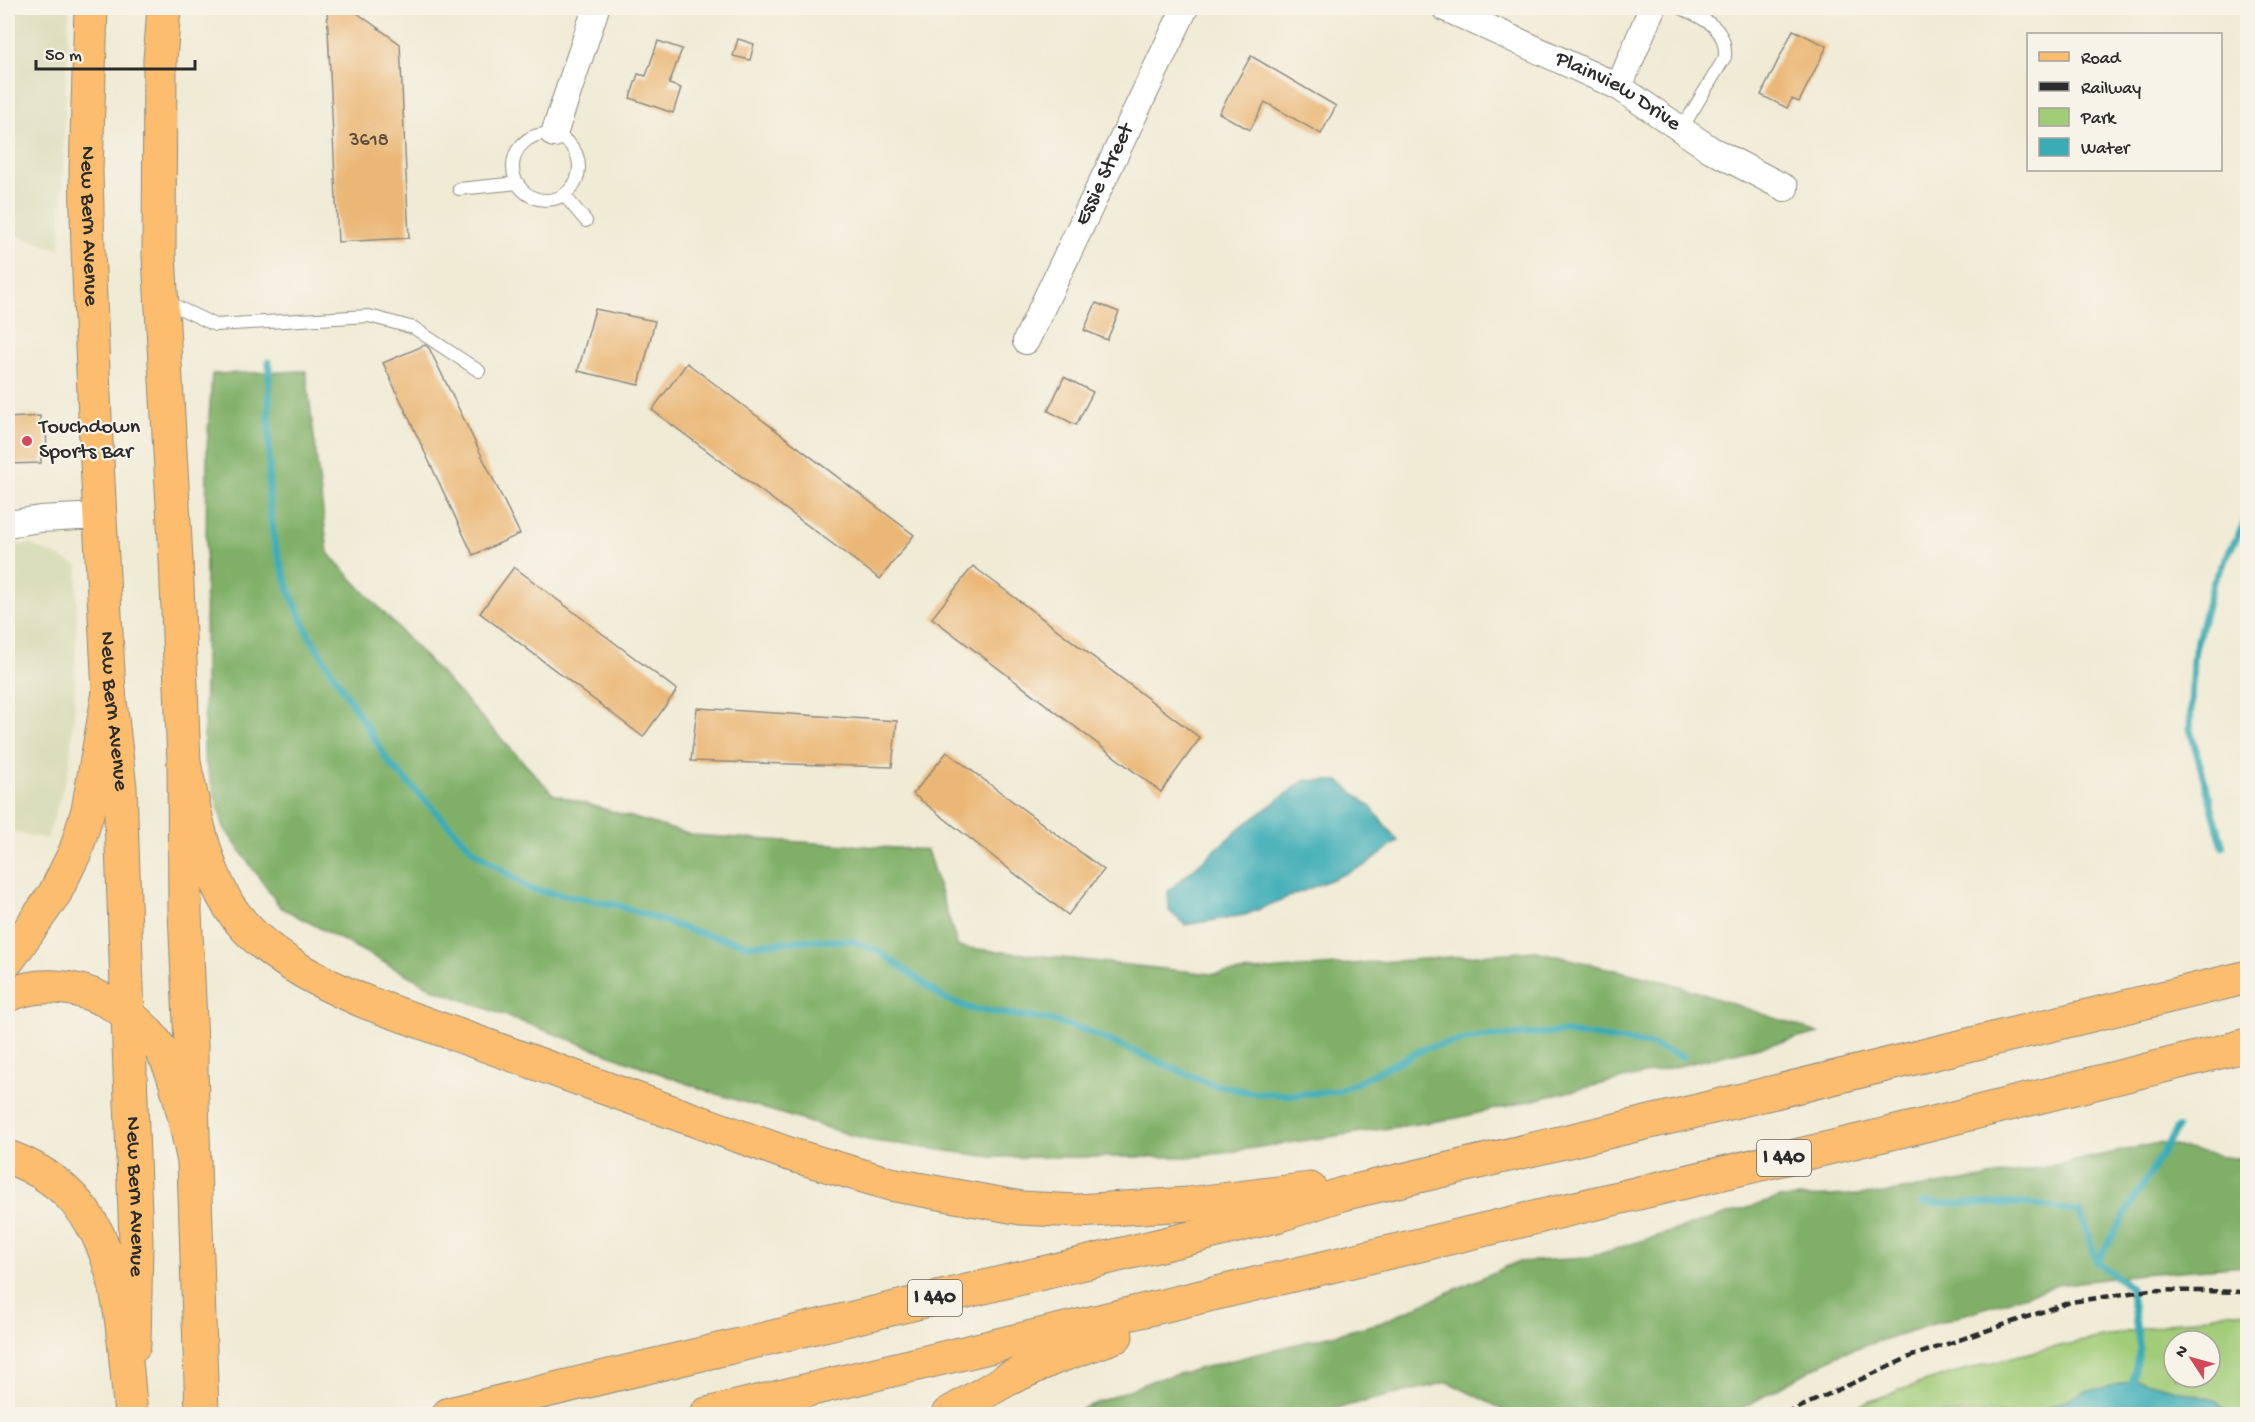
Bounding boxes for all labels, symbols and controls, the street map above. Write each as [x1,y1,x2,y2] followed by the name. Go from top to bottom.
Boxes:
[36,33,195,71] scale bar
[2027,33,2222,171] legend
[45,46,82,67] text: 50 m
[1550,46,1686,138] street label: Plainview Drive
[2081,49,2122,70] text: Road
[2081,79,2141,100] text: Railway
[2080,109,2117,130] text: Park
[1070,118,1142,230] street label: Essie Street
[348,130,389,153] house number: 3618
[2081,139,2131,160] text: Water
[73,145,103,307] street label: New Bern Avenue
[37,415,141,466] place label: Touchdown Sports Bar
[20,434,34,448] marker: Touchdown Sports Bar
[93,631,133,793] street label: New Bern Avenue
[119,1116,149,1278] street label: New Bern Avenue
[1757,1140,1811,1176] road number: I 440
[908,1280,962,1316] road number: I 440
[2162,1329,2222,1389] north arrow
[2172,1342,2194,1362] text: N

